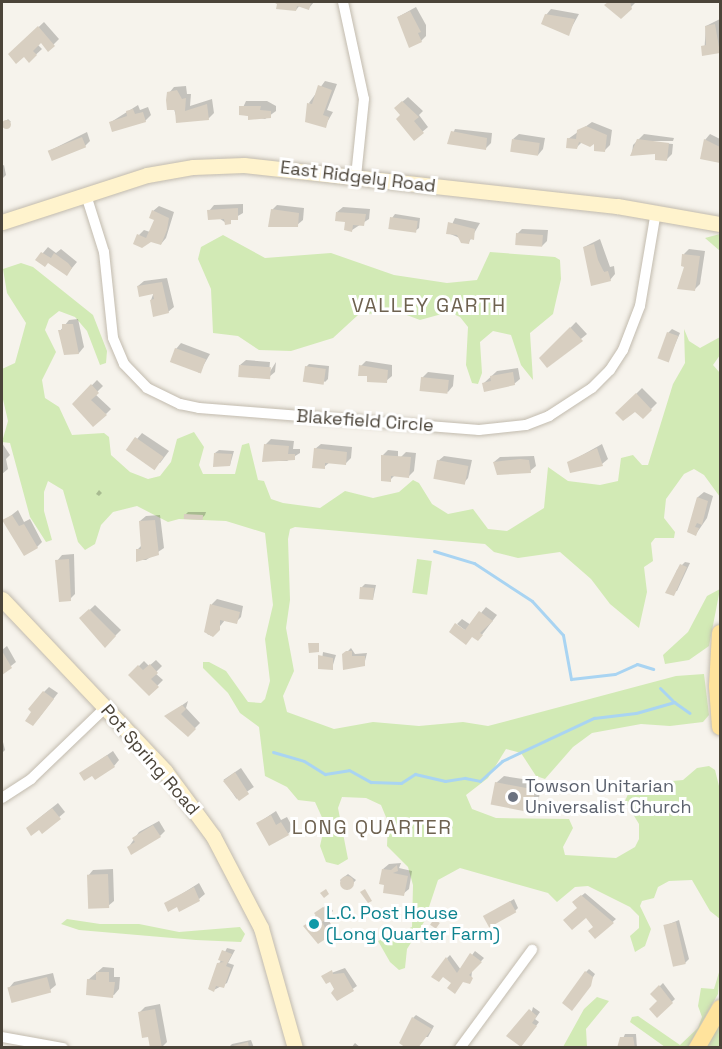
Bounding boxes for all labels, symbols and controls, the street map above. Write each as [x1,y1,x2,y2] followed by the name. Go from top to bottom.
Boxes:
[279,157,437,197] street label: East Ridgely Road
[351,293,507,317] district label: VALLEY GARTH
[296,405,434,437] street label: Blakefield Circle
[96,700,204,820] street label: Pot Spring Road
[525,776,692,818] place label: Towson Unitarian Universalist Church
[506,790,520,804] marker: Towson Unitarian Universalist Church
[292,815,452,839] district label: LONG QUARTER
[326,903,500,946] place label: L.C. Post House (Long Quarter Farm)
[307,917,321,931] marker: L.C. Post House (Long Quarter Farm)

